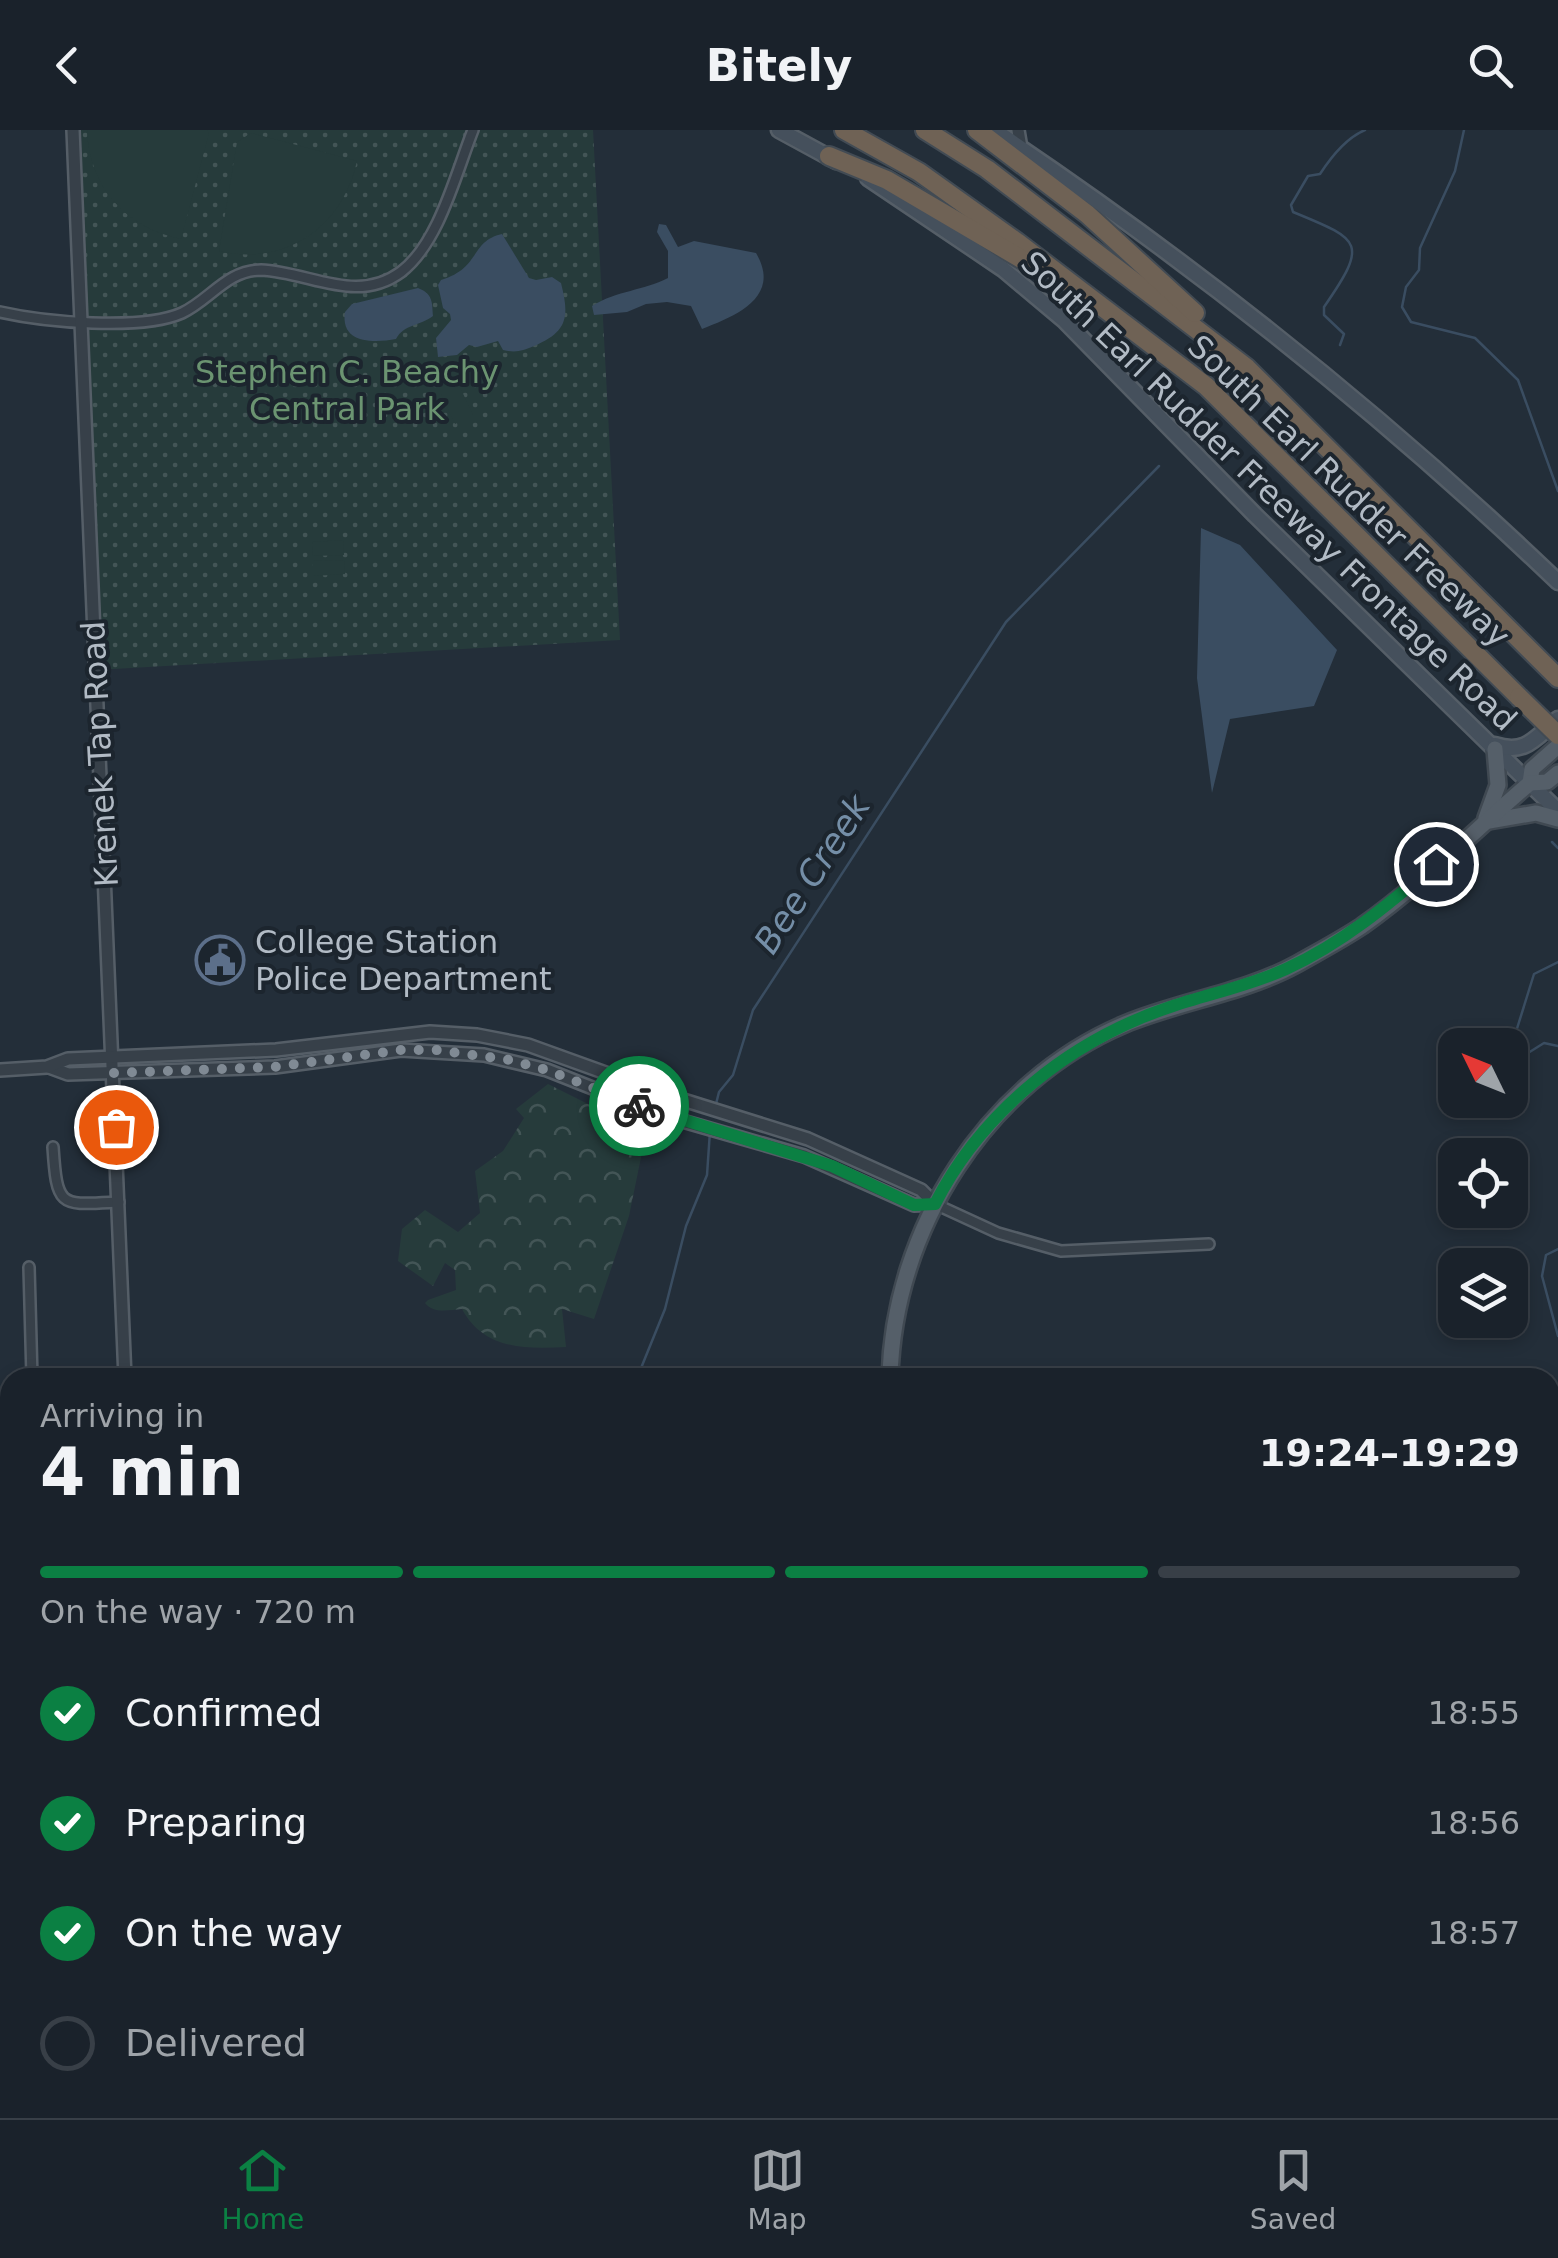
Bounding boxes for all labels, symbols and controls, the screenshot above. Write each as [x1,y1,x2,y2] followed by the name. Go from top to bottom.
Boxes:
[40,38,95,93] icon: back
[1463,38,1518,93] icon: search
[706,39,852,92] text: Bitely
[1013,243,1525,739] street label: South Earl Rudder Freeway Frontage Road
[1180,327,1518,655] street label: South Earl Rudder Freeway
[195,353,499,428] park label: Stephen C. Beachy Central Park
[74,620,126,888] street label: Krenek Tap Road
[746,786,879,961] water label: Bee Creek
[1394,822,1479,907] pin
[1409,837,1464,892] icon: home
[255,923,552,998] place label: College Station Police Department
[194,934,246,986] public building icon: College Station Police Department
[1438,1028,1528,1118] north arrow
[1438,1028,1528,1338] map controls
[589,1056,689,1156] courier
[612,1079,667,1134] icon: bike
[74,1085,159,1170] pin
[89,1100,144,1155] icon: bag
[1438,1138,1528,1228] button: locate
[1438,1248,1528,1338] button: layers
[40,1397,204,1435] text: Arriving in
[1259,1431,1520,1475] text: 19:24–19:29
[40,1435,244,1510] text: 4 min
[40,1593,356,1631] text: On the way · 720 m
[40,1686,95,1741] icon: check
[125,1691,322,1735] text: Confirmed
[1428,1694,1520,1732] text: 18:55
[40,1796,95,1851] icon: check
[125,1801,307,1845] text: Preparing
[1428,1804,1520,1842] text: 18:56
[40,1906,95,1961] icon: check
[125,1911,342,1955] text: On the way
[1428,1914,1520,1952] text: 18:57
[125,2021,307,2065] text: Delivered
[222,2143,304,2236] tab: Home
[748,2143,807,2236] tab: Map
[1250,2143,1336,2236] tab: Saved

